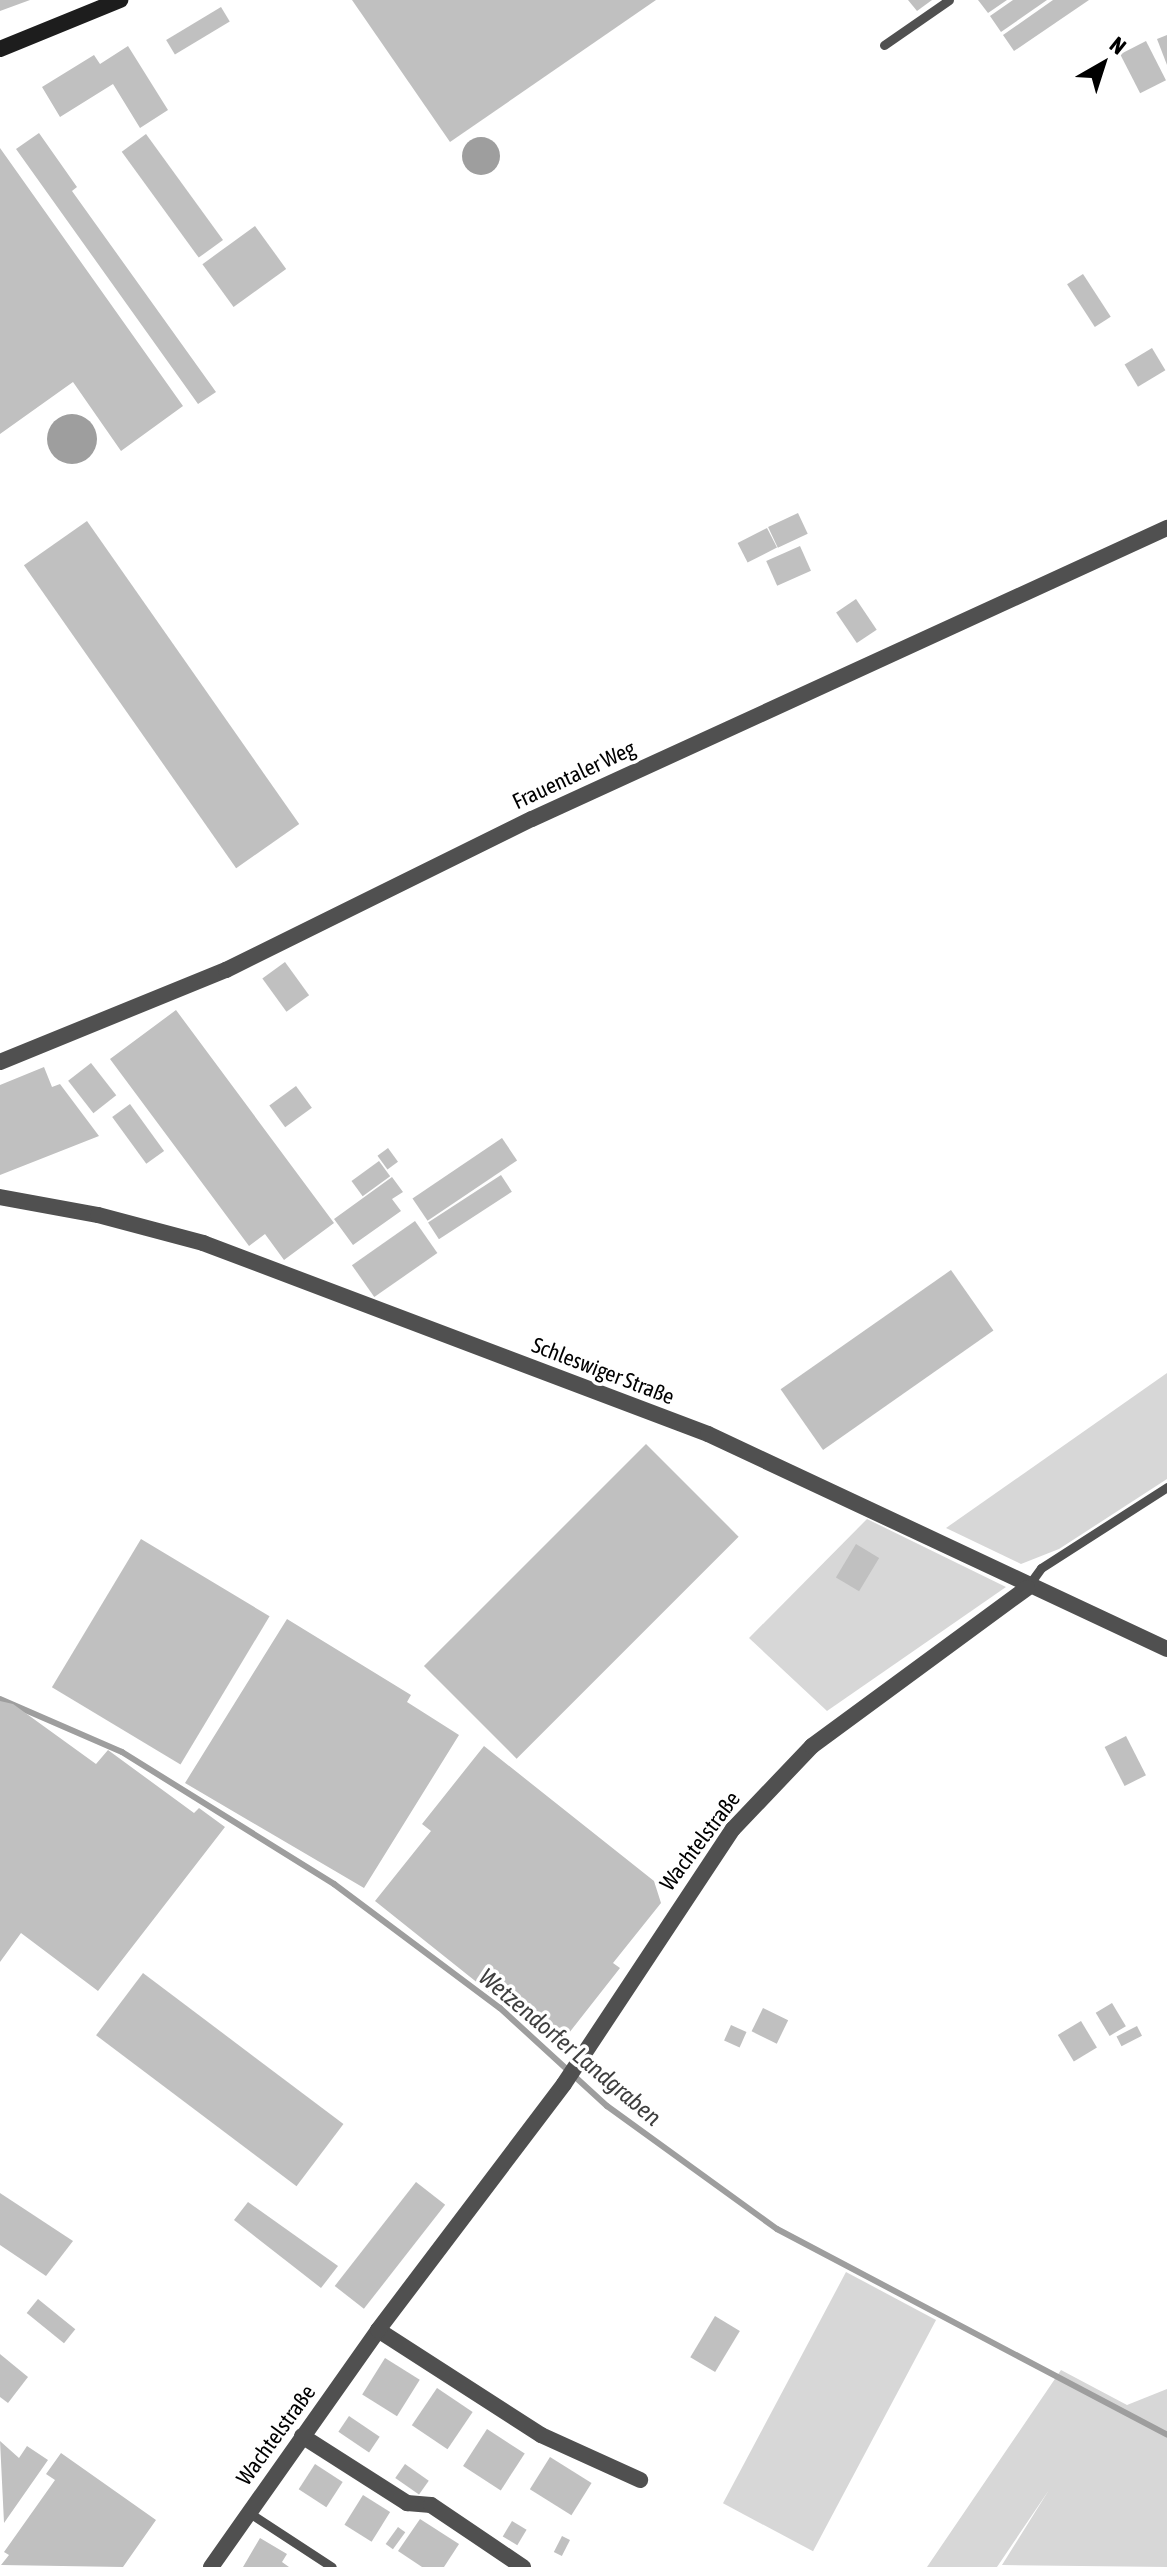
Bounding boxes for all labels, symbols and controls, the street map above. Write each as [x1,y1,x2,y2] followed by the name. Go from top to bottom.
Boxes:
[1063,24,1143,104] north arrow
[1105,31,1131,60] text: N
[508,735,640,815] street label: Frauentaler Weg
[528,1332,678,1410] street label: Schleswiger Straße
[654,1786,746,1896] street label: Wachtelstraße
[473,1962,667,2132] water label: Wetzendorfer Landgraben
[231,2380,321,2490] street label: Wachtelstraße

